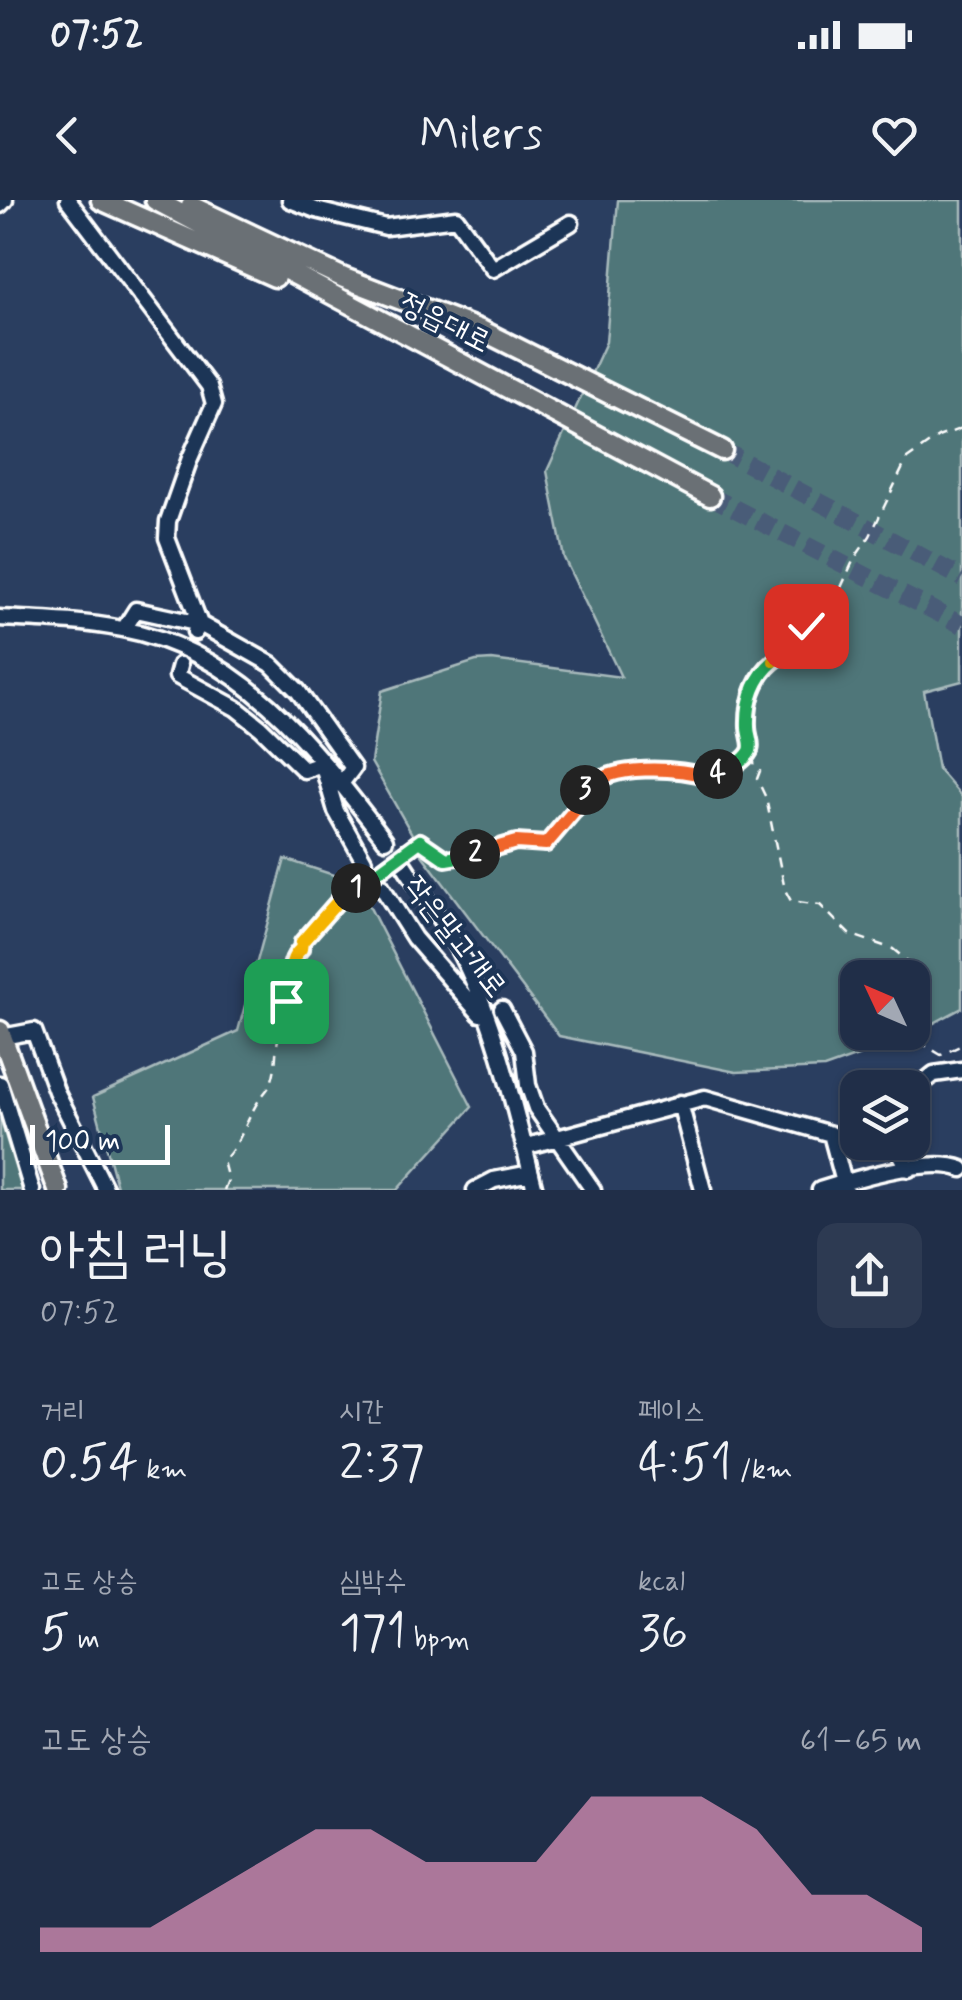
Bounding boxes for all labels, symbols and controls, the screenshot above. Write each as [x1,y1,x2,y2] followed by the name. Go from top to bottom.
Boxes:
[50,11,143,60] text: 07:52
[419,106,543,165] text: Milers
[40,108,95,163] icon: back
[867,108,922,163] icon: heart
[393,284,497,362] street label: 정읍대로
[764,584,849,669] pin
[779,599,834,654] icon: check
[693,749,743,799] pin: 4
[710,755,726,792] text: 4
[560,765,610,815] pin: 3
[579,771,591,808] text: 3
[450,829,500,879] pin: 2
[468,835,482,872] text: 2
[331,863,381,913] pin: 1
[395,868,515,1006] street label: 작은말고개로
[350,869,362,906] text: 1
[244,959,329,1044] pin
[840,960,930,1050] north arrow
[840,960,930,1160] map controls
[259,974,314,1029] icon: arrive
[840,1070,930,1160] button: layers
[30,1120,170,1164] scale bar
[45,1124,120,1161] text: 100 m
[40,1218,232,1290] text: 아침 러닝
[817,1223,922,1328] button: share
[40,1292,119,1334] text: 07:52
[40,1394,85,1431] text: 거리
[339,1394,384,1431] text: 시간
[638,1394,706,1431] text: 페이스
[40,1431,139,1497] text: 0.54
[339,1431,425,1497] text: 2:37
[638,1431,732,1497] text: 4:51
[139,1452,187,1489] text: km
[732,1452,793,1489] text: /km
[40,1564,138,1601] text: 고도 상승
[339,1564,407,1601] text: 심박수
[638,1564,685,1601] text: kcal
[40,1601,70,1667] text: 5
[339,1601,406,1667] text: 171
[638,1601,688,1667] text: 36
[70,1622,100,1659] text: m
[406,1622,470,1659] text: bpm
[40,1720,152,1762] text: 고도 상승
[800,1720,922,1762] text: 61–65 m

